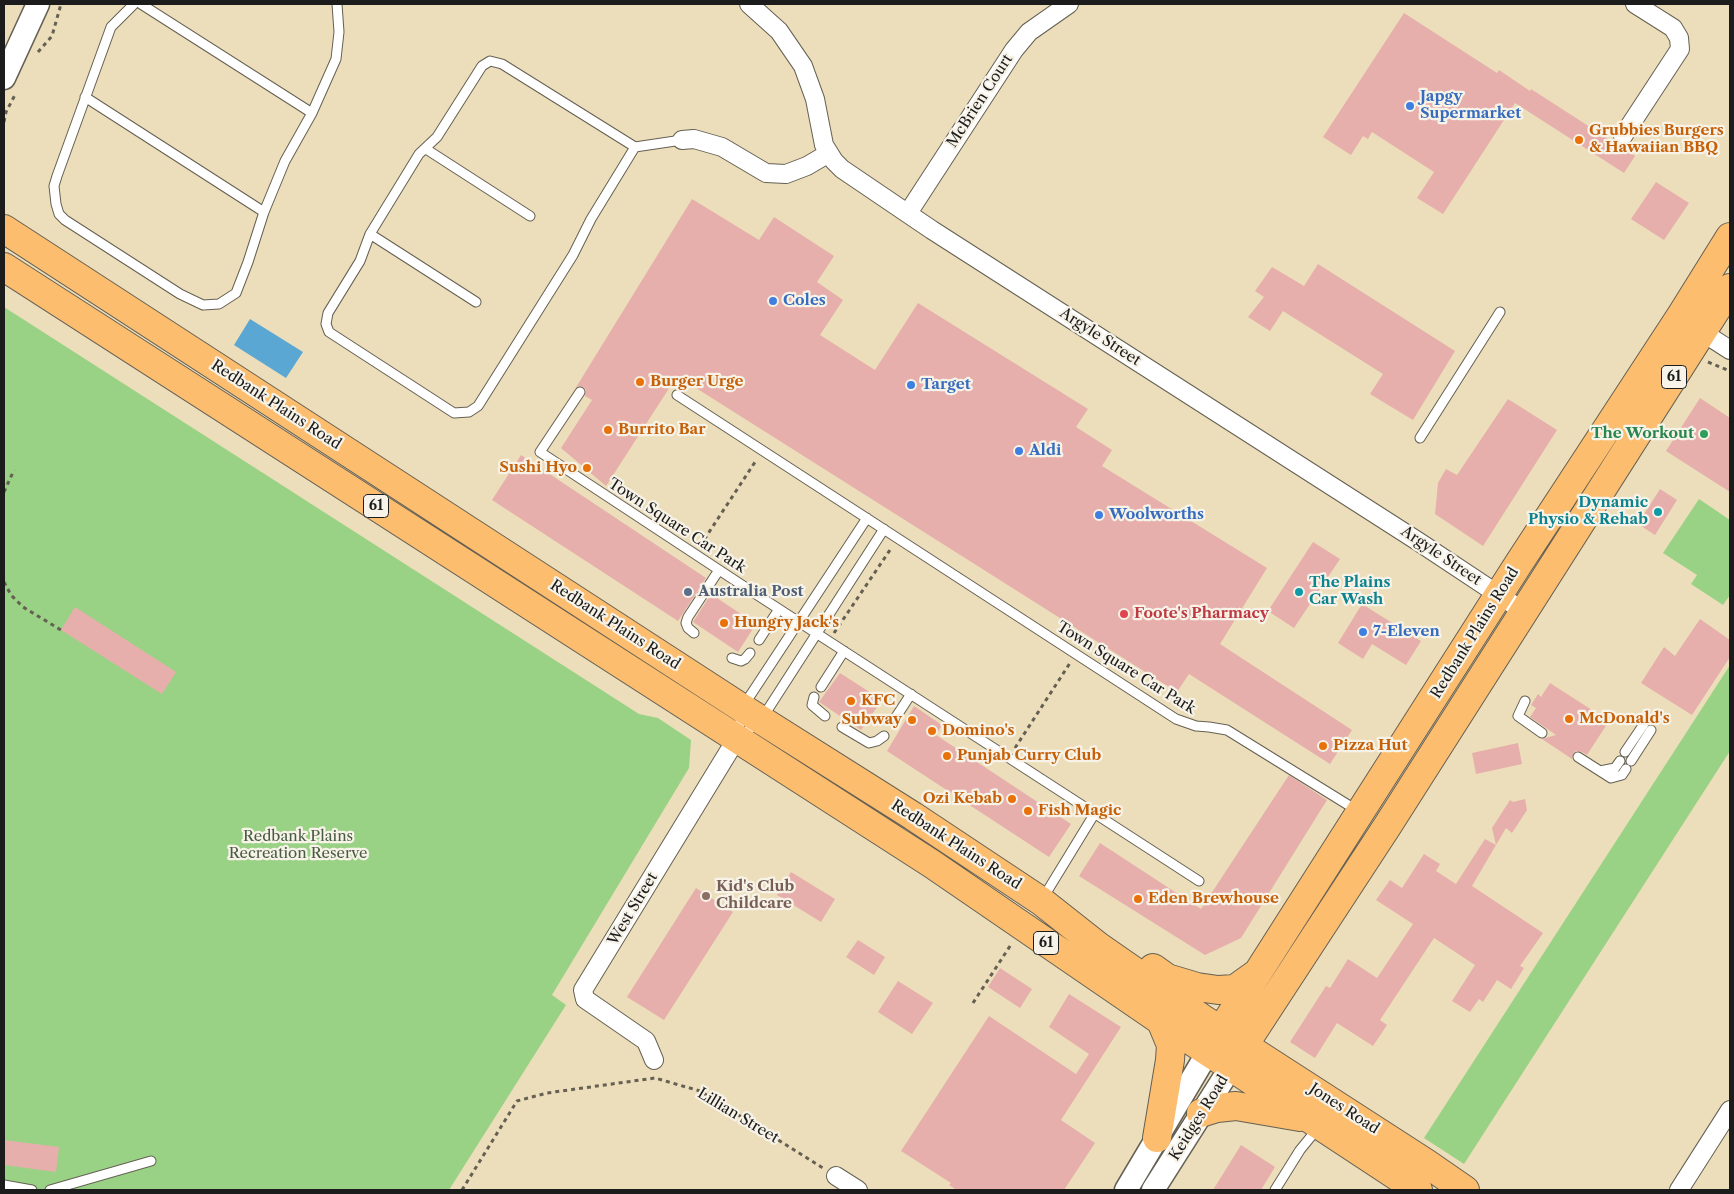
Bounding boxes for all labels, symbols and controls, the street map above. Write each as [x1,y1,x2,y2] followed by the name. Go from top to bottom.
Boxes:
[943,51,1017,151] street label: McBrien Court
[1420,88,1521,123] place label: Japgy Supermarket
[1404,100,1416,112] marker: Japgy Supermarket
[1589,122,1724,157] place label: Grubbies Burgers & Hawaiian BBQ
[1573,134,1585,146] marker: Grubbies Burgers & Hawaiian BBQ
[783,292,826,310] place label: Coles
[767,295,779,307] marker: Coles
[1056,304,1144,370] street label: Argyle Street
[208,356,344,454] street label: Redbank Plains Road
[1662,366,1686,388] road number: 61
[650,373,744,391] place label: Burger Urge
[634,376,646,388] marker: Burger Urge
[921,376,971,394] place label: Target
[905,379,917,391] marker: Target
[618,421,706,439] place label: Burrito Bar
[602,424,614,436] marker: Burrito Bar
[1591,425,1694,443] place label: The Workout
[1698,428,1710,440] marker: The Workout
[1029,442,1061,460] place label: Aldi
[1013,445,1025,457] marker: Aldi
[499,459,577,477] place label: Sushi Hyo
[581,462,593,474] marker: Sushi Hyo
[605,475,749,577] street label: Town Square Car Park
[364,494,388,518] road number: 61
[1528,494,1648,529] place label: Dynamic Physio & Rehab
[1109,506,1204,524] place label: Woolworths
[1652,506,1664,518] marker: Dynamic Physio & Rehab
[1093,509,1105,521] marker: Woolworths
[1397,523,1485,589] street label: Argyle Street
[1427,564,1523,702] street label: Redbank Plains Road
[1309,574,1390,609] place label: The Plains Car Wash
[547,576,683,674] street label: Redbank Plains Road
[698,583,804,601] place label: Australia Post
[682,586,694,598] marker: Australia Post
[1293,586,1305,598] marker: The Plains Car Wash
[1134,605,1269,623] place label: Foote's Pharmacy
[1118,608,1130,620] marker: Foote's Pharmacy
[734,614,839,632] place label: Hungry Jack's
[718,617,730,629] marker: Hungry Jack's
[1053,618,1199,718] street label: Town Square Car Park
[1373,623,1440,641] place label: 7-Eleven
[1357,626,1369,638] marker: 7-Eleven
[861,692,895,710] place label: KFC
[845,695,857,707] marker: KFC
[1579,710,1670,728] place label: McDonald's
[841,711,902,729] place label: Subway
[1563,713,1575,725] marker: McDonald's
[906,714,918,726] marker: Subway
[942,722,1015,740] place label: Domino's
[926,725,938,737] marker: Domino's
[1333,737,1407,755] place label: Pizza Hut
[1317,740,1329,752] marker: Pizza Hut
[957,747,1101,765] place label: Punjab Curry Club
[941,750,953,762] marker: Punjab Curry Club
[923,790,1002,808] place label: Ozi Kebab
[1006,793,1018,805] marker: Ozi Kebab
[888,796,1024,894] street label: Redbank Plains Road
[1038,802,1121,820] place label: Fish Magic
[1022,805,1034,817] marker: Fish Magic
[229,828,367,863] park label: Redbank Plains Recreation Reserve
[604,869,662,949] street label: West Street
[716,878,794,913] place label: Kid's Club Childcare
[700,890,712,902] marker: Kid's Club Childcare
[1148,890,1279,908] place label: Eden Brewhouse
[1132,893,1144,905] marker: Eden Brewhouse
[1034,931,1058,954] road number: 61
[1166,1072,1232,1164] street label: Keidges Road
[1306,1080,1382,1138] street label: Jones Road
[694,1085,782,1147] street label: Lillian Street

